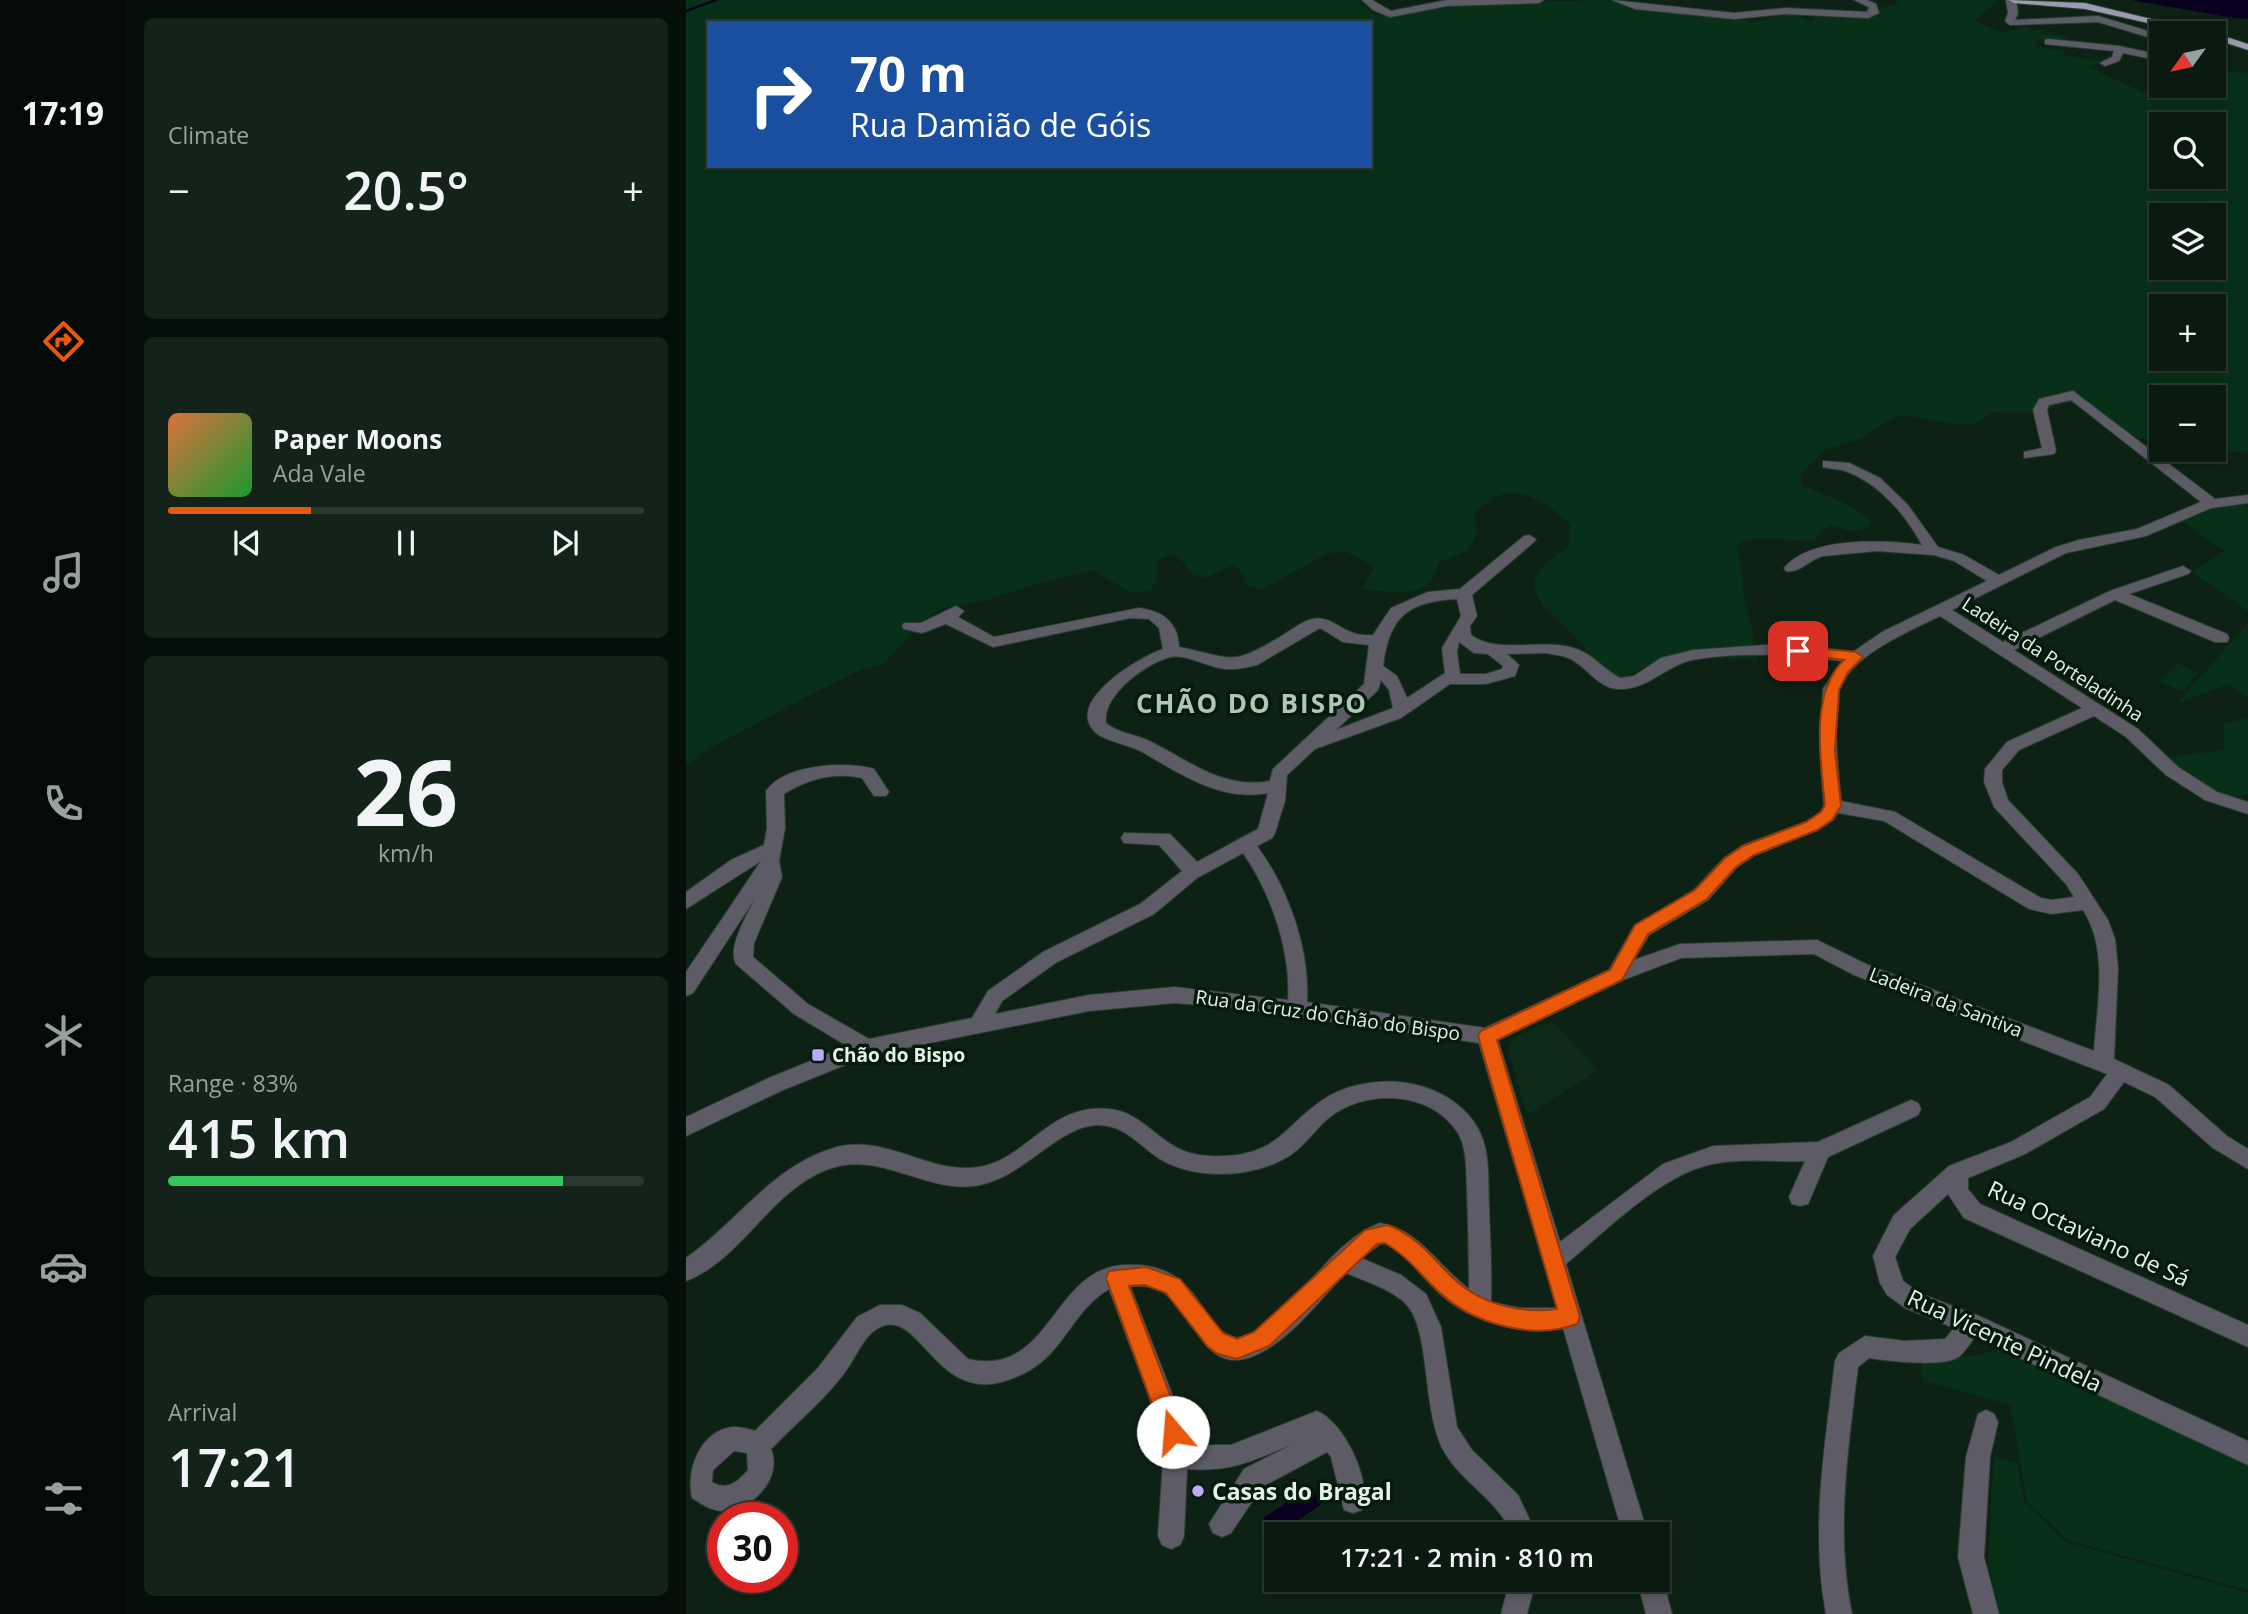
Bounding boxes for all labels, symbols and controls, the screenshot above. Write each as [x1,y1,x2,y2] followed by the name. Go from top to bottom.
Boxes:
[2149,21,2226,98] north arrow
[2149,21,2226,462] map controls
[850,40,967,106] text: 70 m
[735,49,826,140] icon: right
[22,91,104,134] text: 17:19
[850,103,1151,146] text: Rua Damião de Góis
[2149,112,2226,189] button: search
[168,119,249,151] text: Climate
[343,154,469,225] text: 20.5°
[168,164,190,216] text: −
[622,164,644,216] text: +
[2149,203,2226,280] button: layers
[2149,294,2226,371] button: +
[39,317,88,366] icon: directions
[2149,385,2226,462] button: −
[273,421,442,457] text: Paper Moons
[273,457,366,489] text: Ada Vale
[228,524,266,562] icon: previous
[387,524,425,562] icon: pause
[546,524,584,562] icon: next
[39,548,88,597] icon: music
[1957,590,2149,728] street label: Ladeira da Porteladinha
[1768,621,1828,681] pin
[1779,632,1817,670] icon: arrive
[1136,685,1368,721] district label: CHÃO DO BISPO
[354,729,458,853] text: 26
[39,779,88,828] icon: phone
[378,837,434,869] text: km/h
[1866,961,2026,1043] street label: Ladeira da Santiva
[1194,984,1462,1046] street label: Rua da Cruz do Chão do Bispo
[39,1011,88,1060] icon: climate
[832,1042,965,1068] place label: Chão do Bispo
[810,1047,826,1063] marker: Chão do Bispo
[168,1067,298,1099] text: Range · 83%
[168,1102,350,1173] text: 415 km
[1983,1172,2195,1294] street label: Rua Octaviano de Sá
[39,1242,88,1291] icon: car
[1903,1281,2107,1399] street label: Rua Vicente Pindela
[1136,1395,1210,1469] position arrow
[168,1396,237,1428] text: Arrival
[168,1431,301,1502] text: 17:21
[39,1474,88,1523] icon: filters
[1212,1475,1392,1507] place label: Casas do Bragal
[1190,1483,1206,1499] marker: Casas do Bragal
[707,1502,798,1593] speed limit sign: 30
[1340,1539,1594,1575] text: 17:21 · 2 min · 810 m

